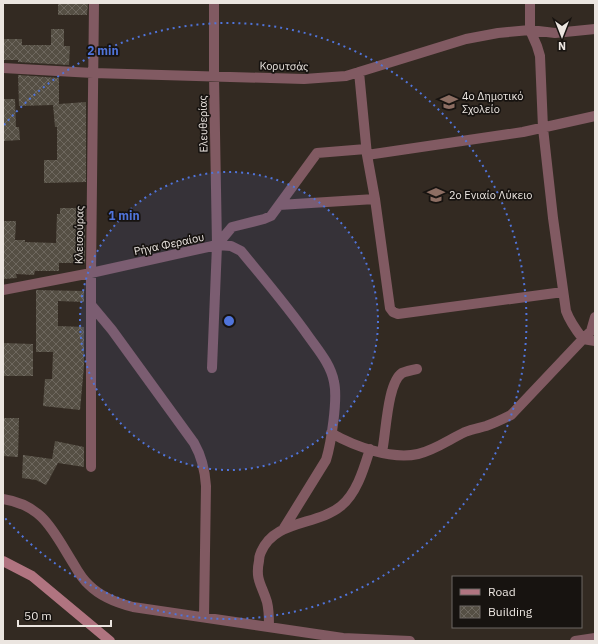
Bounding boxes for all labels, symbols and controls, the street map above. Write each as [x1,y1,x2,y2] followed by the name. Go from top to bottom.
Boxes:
[542,16,582,56] north arrow
[558,39,566,53] text: N
[87,43,119,58] text: 2 min
[259,59,309,73] street label: Κορυτσάς
[462,89,523,116] place label: 4ο Δημοτικό Σχολείο
[439,92,459,112] school or university icon: 4ο Δημοτικό Σχολείο
[196,95,210,153] street label: Ελευθερίας
[426,185,446,205] school or university icon: 2ο Ενιαίο Λύκειο
[449,188,533,202] place label: 2ο Ενιαίο Λύκειο
[71,206,87,264] street label: Κλεισούρας
[108,208,140,223] text: 1 min
[132,230,206,258] street label: Ρήγα Φεραίου
[222,314,236,328] centre of rings
[452,576,582,628] legend
[488,584,516,599] text: Road
[18,602,111,628] scale bar
[488,604,533,619] text: Building
[24,608,52,623] text: 50 m

